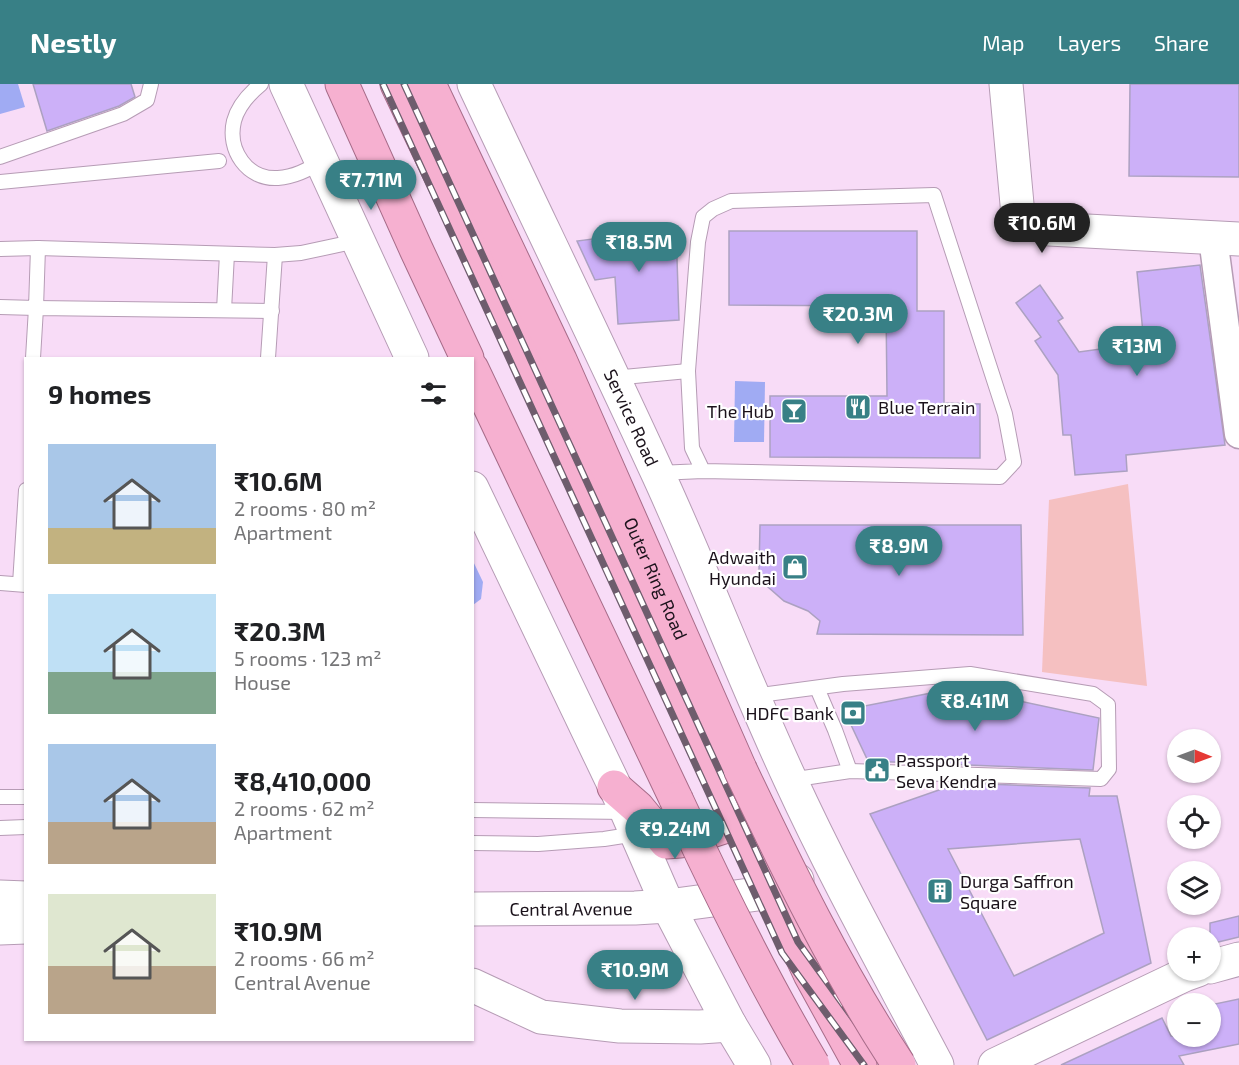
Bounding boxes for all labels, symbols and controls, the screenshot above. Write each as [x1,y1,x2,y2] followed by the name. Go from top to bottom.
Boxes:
[30,25,117,59] text: Nestly
[982,30,1024,55] text: Map
[1057,30,1121,55] text: Layers
[1154,30,1209,55] text: Share
[322,160,420,211] pin: ₹7.71M
[339,167,403,191] text: ₹7.71M
[993,203,1091,254] pin: ₹10.6M
[1008,210,1076,234] text: ₹10.6M
[590,222,688,273] pin: ₹18.5M
[605,229,673,253] text: ₹18.5M
[809,294,907,345] pin: ₹20.3M
[823,301,893,325] text: ₹20.3M
[1101,326,1173,377] pin: ₹13M
[1112,333,1162,357] text: ₹13M
[600,365,664,470] street label: Service Road
[417,377,450,410] icon: filters
[48,378,151,409] text: 9 homes
[843,392,873,422] restaurant icon: Blue Terrain
[779,396,809,426] bar icon: The Hub
[878,396,975,418] place label: Blue Terrain
[707,400,774,422] place label: The Hub
[234,465,322,496] text: ₹10.6M
[96,468,168,540] icon: home
[234,496,376,520] text: 2 rooms · 80 m²
[620,514,693,643] street label: Outer Ring Road
[234,520,332,544] text: Apartment
[857,526,941,577] pin: ₹8.9M
[869,533,929,557] text: ₹8.9M
[708,546,776,589] place label: Adwaith Hyundai
[780,552,810,582] shop icon: Adwaith Hyundai
[234,615,326,646] text: ₹20.3M
[96,618,168,690] icon: home
[234,646,382,670] text: 5 rooms · 123 m²
[234,670,291,694] text: House
[926,681,1024,732] pin: ₹8.41M
[941,688,1009,712] text: ₹8.41M
[838,698,868,728] bank icon: HDFC Bank
[746,702,834,724] place label: HDFC Bank
[1167,729,1221,783] north arrow
[1167,729,1221,1047] map controls
[896,749,997,792] place label: Passport Seva Kendra
[862,755,892,785] public building icon: Passport Seva Kendra
[234,765,371,796] text: ₹8,410,000
[96,768,168,840] icon: home
[1167,795,1221,849] button: locate
[234,796,374,820] text: 2 rooms · 62 m²
[626,809,724,860] pin: ₹9.24M
[639,816,711,840] text: ₹9.24M
[234,820,332,844] text: Apartment
[1167,861,1221,915] button: layers
[960,870,1074,913] place label: Durga Saffron Square
[925,876,955,906] building icon: Durga Saffron Square
[509,897,633,920] street label: Central Avenue
[234,915,322,946] text: ₹10.9M
[96,918,168,990] icon: home
[1167,927,1221,981] button: +
[234,946,375,970] text: 2 rooms · 66 m²
[586,950,684,1001] pin: ₹10.9M
[601,957,669,981] text: ₹10.9M
[234,970,371,994] text: Central Avenue
[1167,993,1221,1047] button: −

